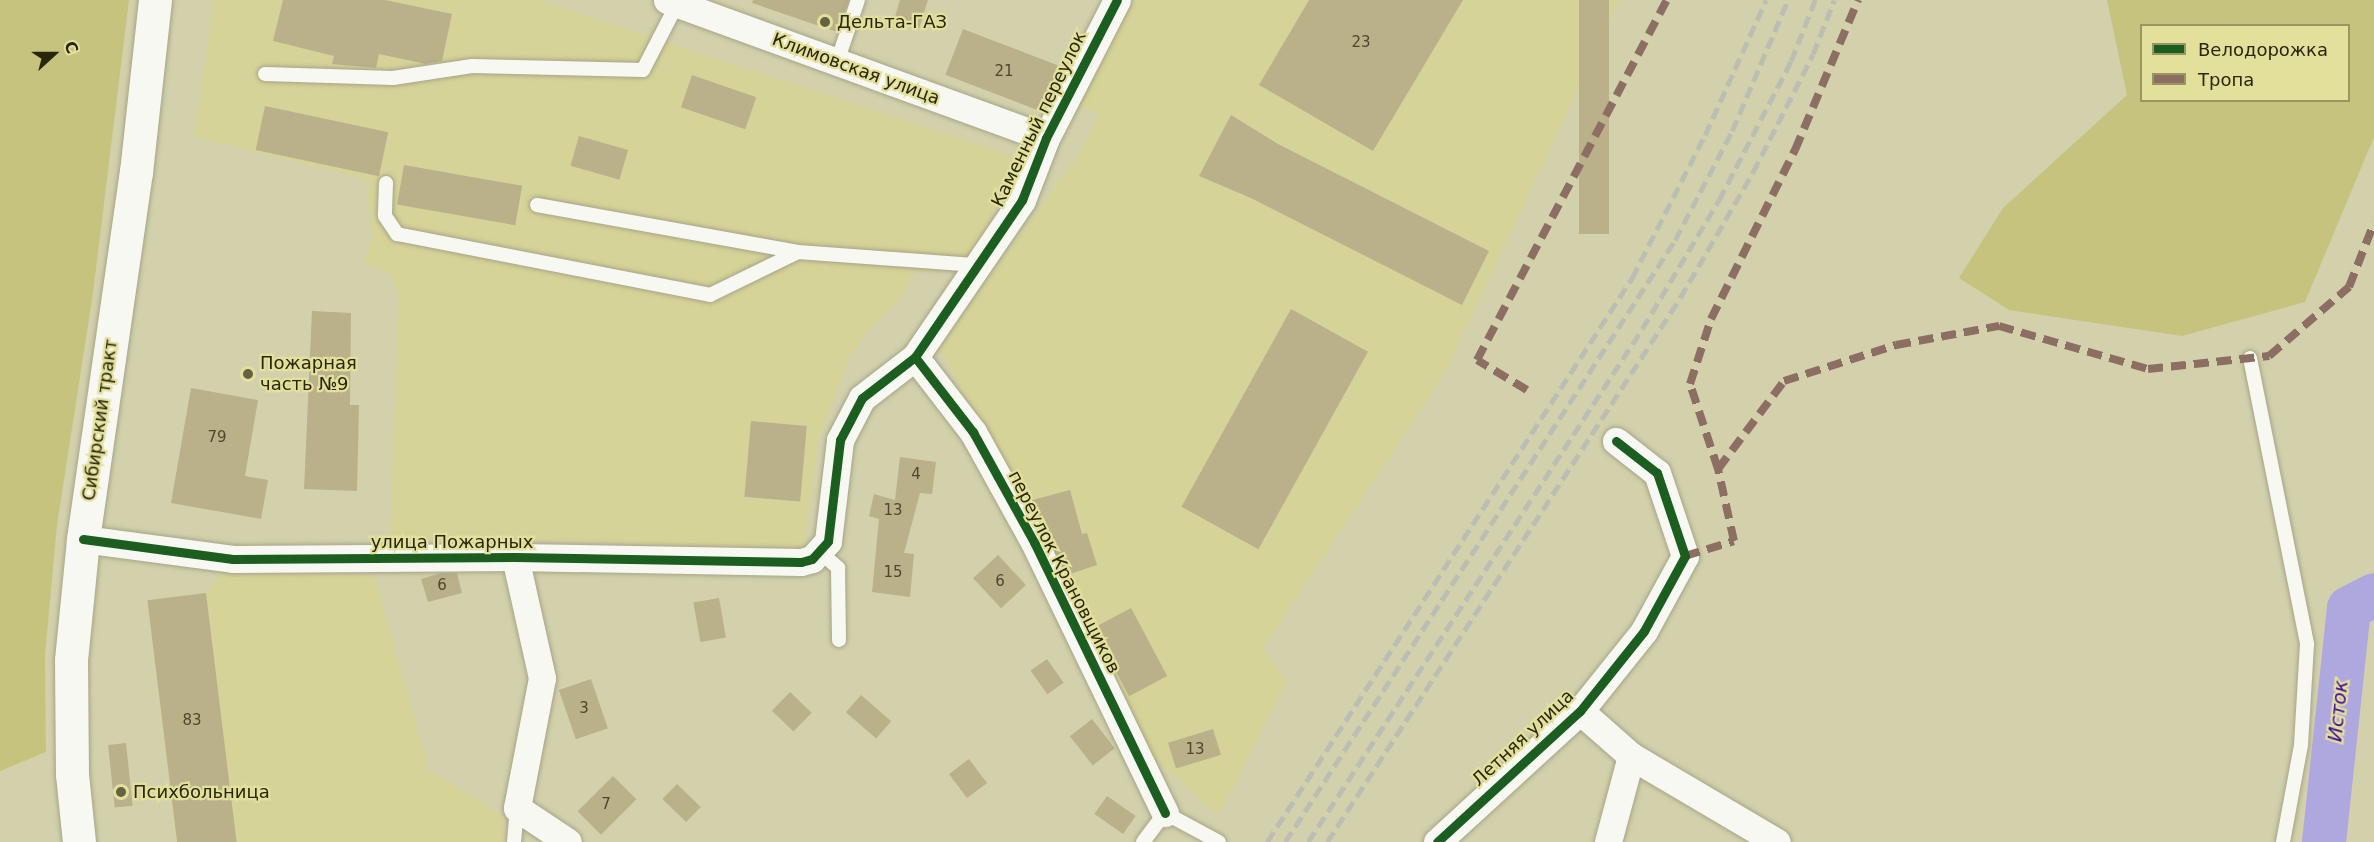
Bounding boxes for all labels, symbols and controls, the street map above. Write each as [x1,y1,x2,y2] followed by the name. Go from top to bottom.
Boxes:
[837,11,947,33] place label: Дельта-ГАЗ
[818,15,832,29] marker: Дельта-ГАЗ
[24,24,84,84] north arrow
[2140,24,2350,102] legend
[987,28,1091,210] street label: Каменный переулок
[769,29,943,109] street label: Климовская улица
[1351,34,1371,52] house number: 23
[60,38,82,56] text: С
[2198,39,2328,60] text: Велодорожка
[994,63,1014,81] house number: 21
[2198,69,2254,90] text: Тропа
[78,338,122,502] street label: Сибирский тракт
[260,353,357,395] place label: Пожарная часть №9
[241,367,255,381] marker: Пожарная часть №9
[207,429,227,447] house number: 79
[911,466,921,484] house number: 4
[1003,467,1125,677] street label: переулок Крановщиков
[883,502,903,520] house number: 13
[371,531,533,553] street label: улица Пожарных
[883,564,903,582] house number: 15
[995,573,1005,591] house number: 6
[437,577,447,595] house number: 6
[2323,679,2353,743] water label: Исток
[1468,685,1578,791] street label: Летняя улица
[579,700,589,718] house number: 3
[182,712,202,730] house number: 83
[1185,741,1205,759] house number: 13
[133,781,270,803] place label: Психбольница
[114,785,128,799] marker: Психбольница
[601,796,611,814] house number: 7

